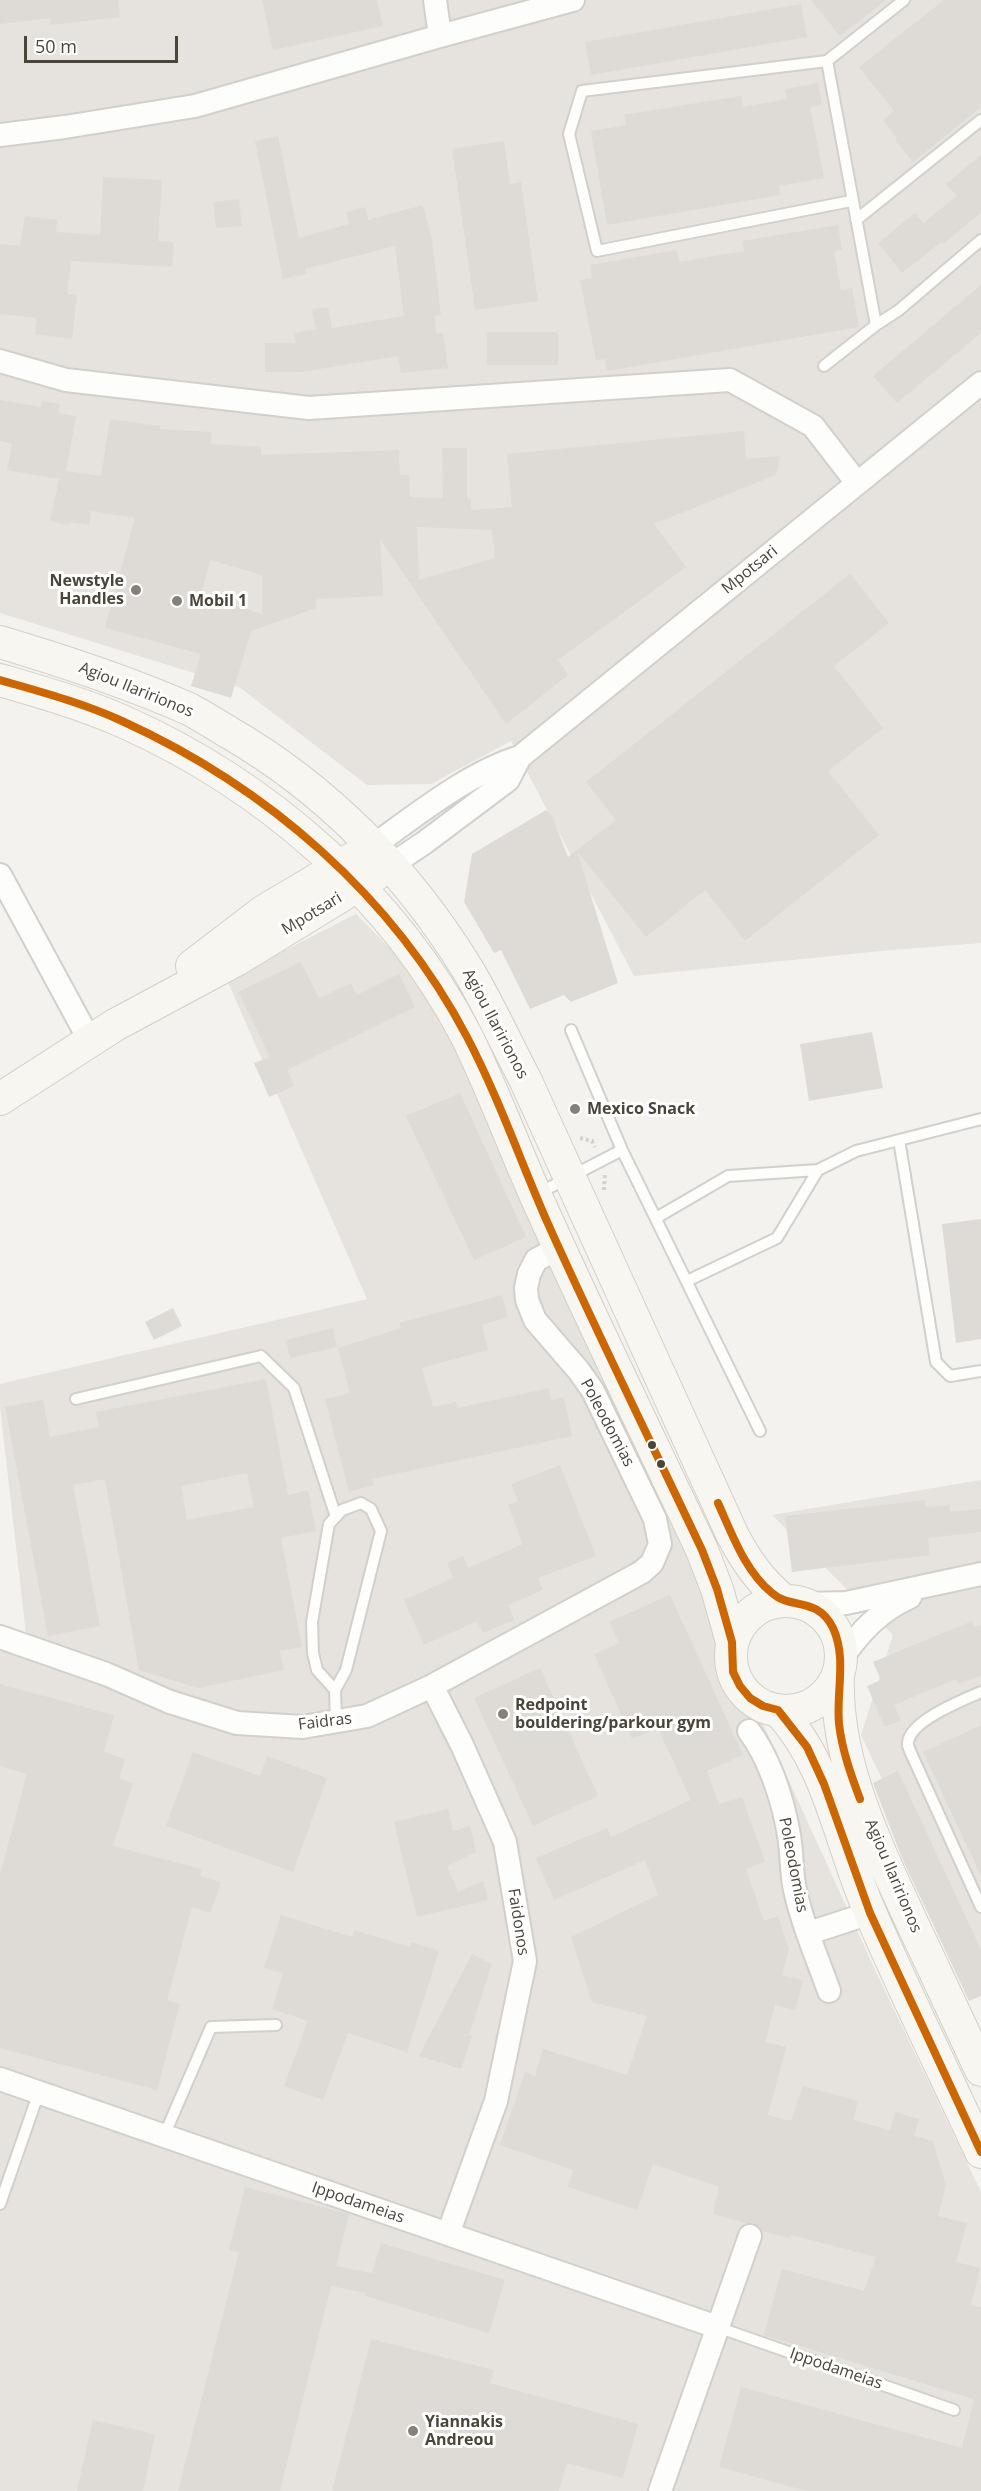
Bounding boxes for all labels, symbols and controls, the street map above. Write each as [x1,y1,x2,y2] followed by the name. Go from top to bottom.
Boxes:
[27,24,182,62] scale bar
[35,34,77,58] text: 50 m
[718,542,782,598] street label: Mpotsari
[50,571,124,609] place label: Newstyle Handles
[129,583,143,597] marker: Newstyle Handles
[189,591,247,611] place label: Mobil 1
[170,594,184,608] marker: Mobil 1
[76,658,196,722] street label: Agiou Ilaririonos
[279,889,345,939] street label: Mpotsari
[458,966,532,1082] street label: Agiou Ilaririonos
[587,1099,695,1119] place label: Mexico Snack
[568,1102,582,1116] marker: Mexico Snack
[576,1376,638,1470] street label: Poleodomias
[646,1439,658,1451] unlabelled marker
[655,1458,667,1470] unlabelled marker
[515,1695,711,1733] place label: Redpoint bouldering/parkour gym
[496,1707,510,1721] marker: Redpoint bouldering/parkour gym
[297,1709,353,1735] street label: Faidras
[774,1816,812,1914] street label: Poleodomias
[860,1816,926,1936] street label: Agiou Ilaririonos
[503,1887,533,1957] street label: Faidonos
[309,2178,407,2228] street label: Ippodameias
[787,2344,885,2394] street label: Ippodameias
[425,2412,503,2450] place label: Yiannakis Andreou
[406,2424,420,2438] marker: Yiannakis Andreou

